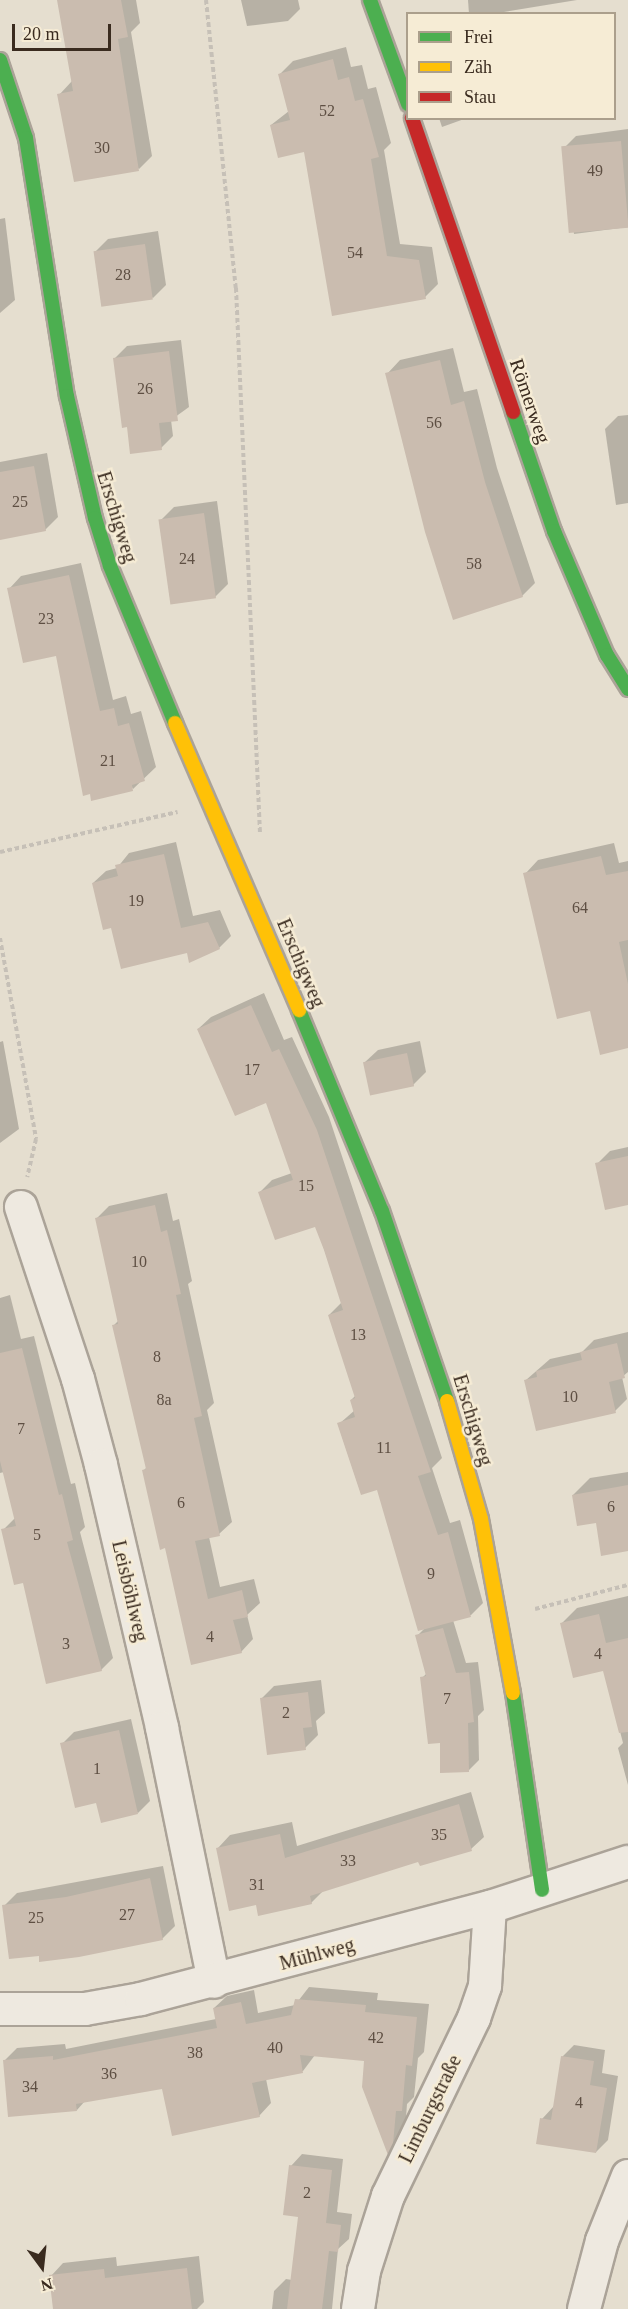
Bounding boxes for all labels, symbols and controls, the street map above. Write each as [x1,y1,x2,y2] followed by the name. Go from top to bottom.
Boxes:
[15,12,114,50] scale bar
[406,12,616,120] legend
[23,24,60,44] text: 20 m
[464,27,493,47] text: Frei
[464,57,492,77] text: Zäh
[464,87,496,107] text: Stau
[319,101,335,121] house number: 52
[94,138,110,158] house number: 30
[587,161,603,181] house number: 49
[347,243,363,263] house number: 54
[115,265,131,285] house number: 28
[504,356,556,446] street label: Römerweg
[137,379,153,399] house number: 26
[426,413,442,433] house number: 56
[92,468,142,566] street label: Erschigweg
[12,492,28,512] house number: 25
[179,549,195,569] house number: 24
[466,554,482,574] house number: 58
[38,609,54,629] house number: 23
[100,751,116,771] house number: 21
[128,891,144,911] house number: 19
[572,898,588,918] house number: 64
[272,915,330,1011] street label: Erschigweg
[244,1060,260,1080] house number: 17
[298,1176,314,1196] house number: 15
[131,1252,147,1272] house number: 10
[350,1325,366,1345] house number: 13
[153,1347,161,1367] house number: 8
[448,1371,498,1469] street label: Erschigweg
[562,1387,578,1407] house number: 10
[156,1390,172,1410] house number: 8a
[17,1419,25,1439] house number: 7
[376,1438,392,1458] house number: 11
[177,1493,185,1513] house number: 6
[607,1497,615,1517] house number: 6
[33,1525,41,1545] house number: 5
[107,1538,153,1644] street label: Leisböhlweg
[427,1564,435,1584] house number: 9
[206,1627,214,1647] house number: 4
[62,1634,70,1654] house number: 3
[594,1644,602,1664] house number: 4
[443,1689,451,1709] house number: 7
[282,1703,290,1723] house number: 2
[93,1759,101,1779] house number: 1
[431,1825,447,1845] house number: 35
[340,1851,356,1871] house number: 33
[249,1875,265,1895] house number: 31
[119,1905,135,1925] house number: 27
[28,1908,44,1928] house number: 25
[277,1932,357,1976] street label: Mühlweg
[368,2028,384,2048] house number: 42
[267,2038,283,2058] house number: 40
[187,2043,203,2063] house number: 38
[393,2051,467,2167] street label: Limburgstraße
[101,2064,117,2084] house number: 36
[22,2077,38,2097] house number: 34
[575,2093,583,2113] house number: 4
[303,2183,311,2203] house number: 2
[12,2237,72,2297] north arrow
[39,2275,55,2295] text: N

